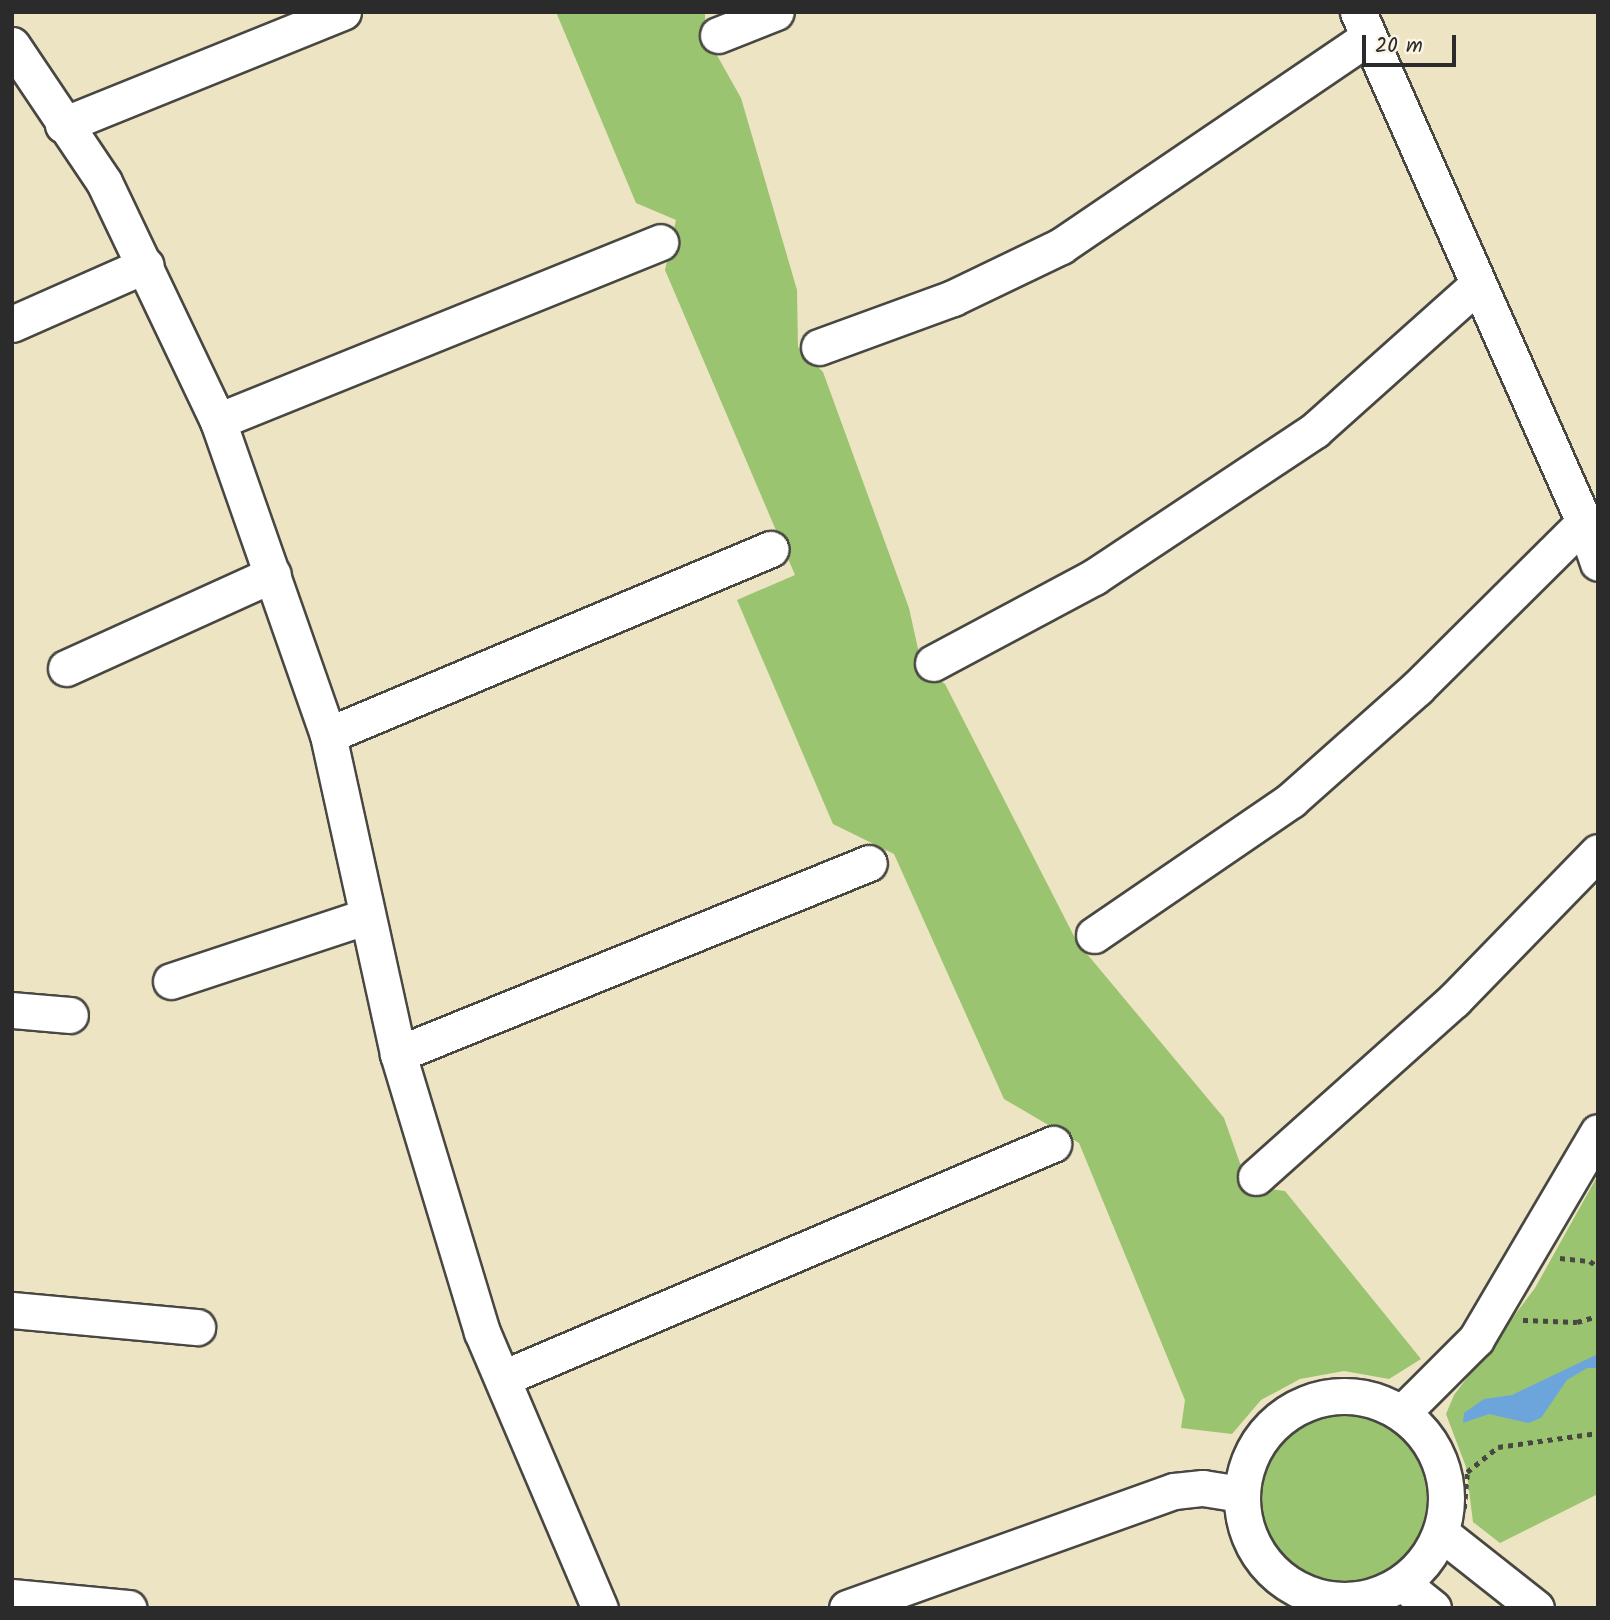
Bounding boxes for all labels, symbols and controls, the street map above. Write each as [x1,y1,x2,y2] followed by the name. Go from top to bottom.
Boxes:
[1365,21,1460,65] scale bar
[1375,30,1423,63] text: 20 m

